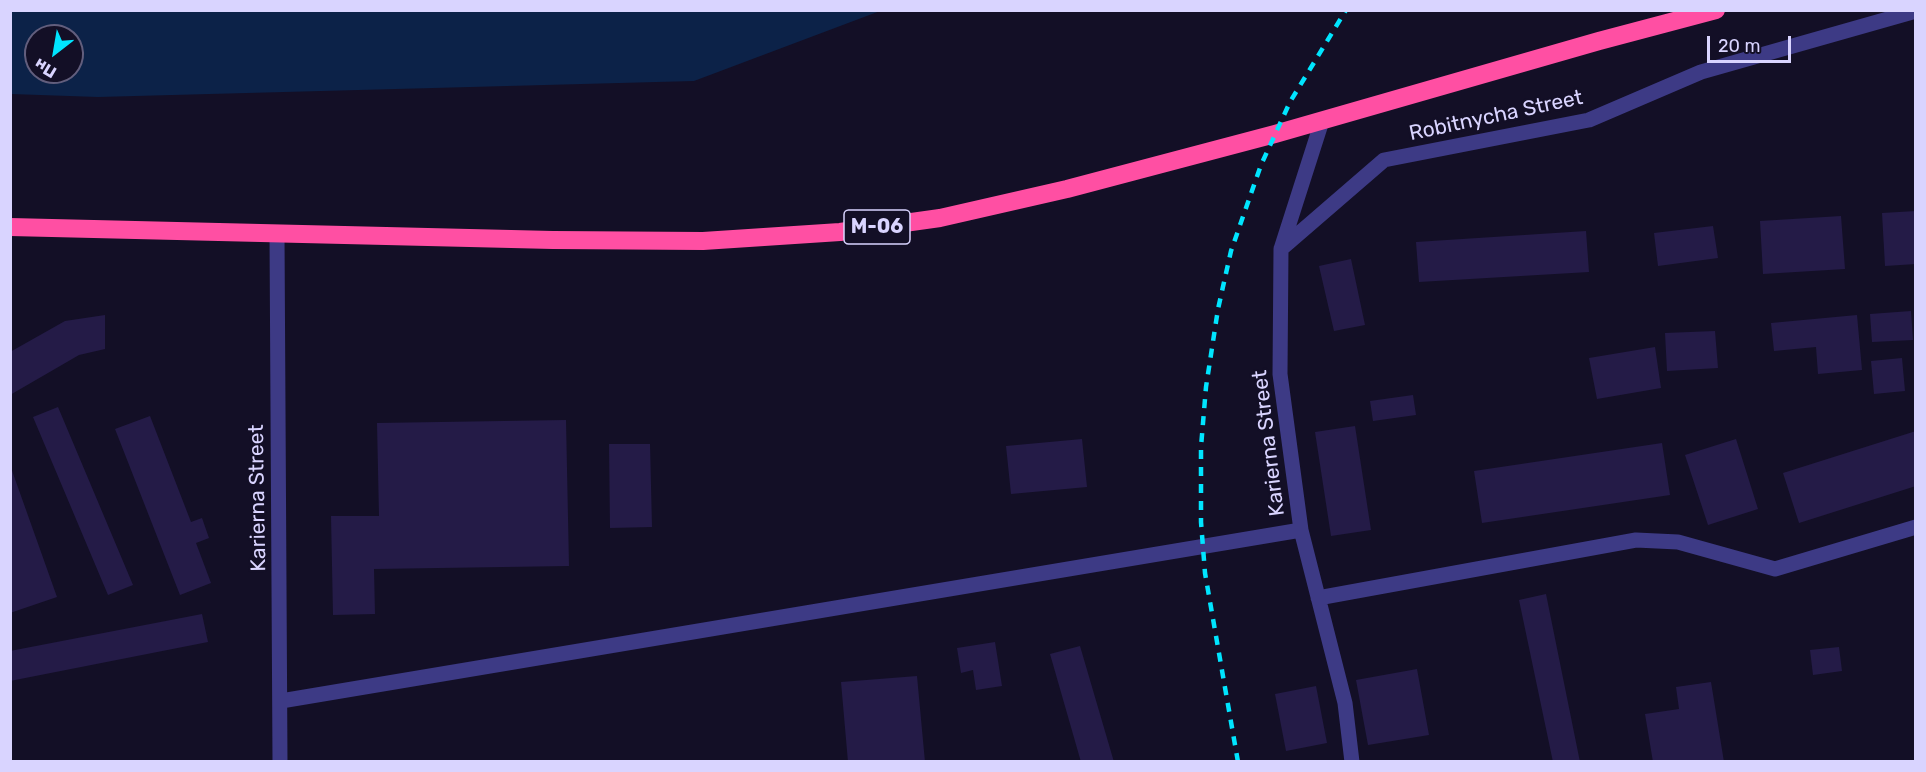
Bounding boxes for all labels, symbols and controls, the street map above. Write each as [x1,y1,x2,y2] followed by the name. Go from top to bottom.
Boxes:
[24,24,84,84] north arrow
[1710,24,1794,62] scale bar
[1718,35,1760,57] text: 20 m
[31,54,60,82] text: Пн
[1407,85,1585,147] street label: Robitnycha Street
[844,210,910,244] road number: М-06
[1248,368,1290,518] street label: Karierna Street
[244,424,272,572] street label: Karierna Street

